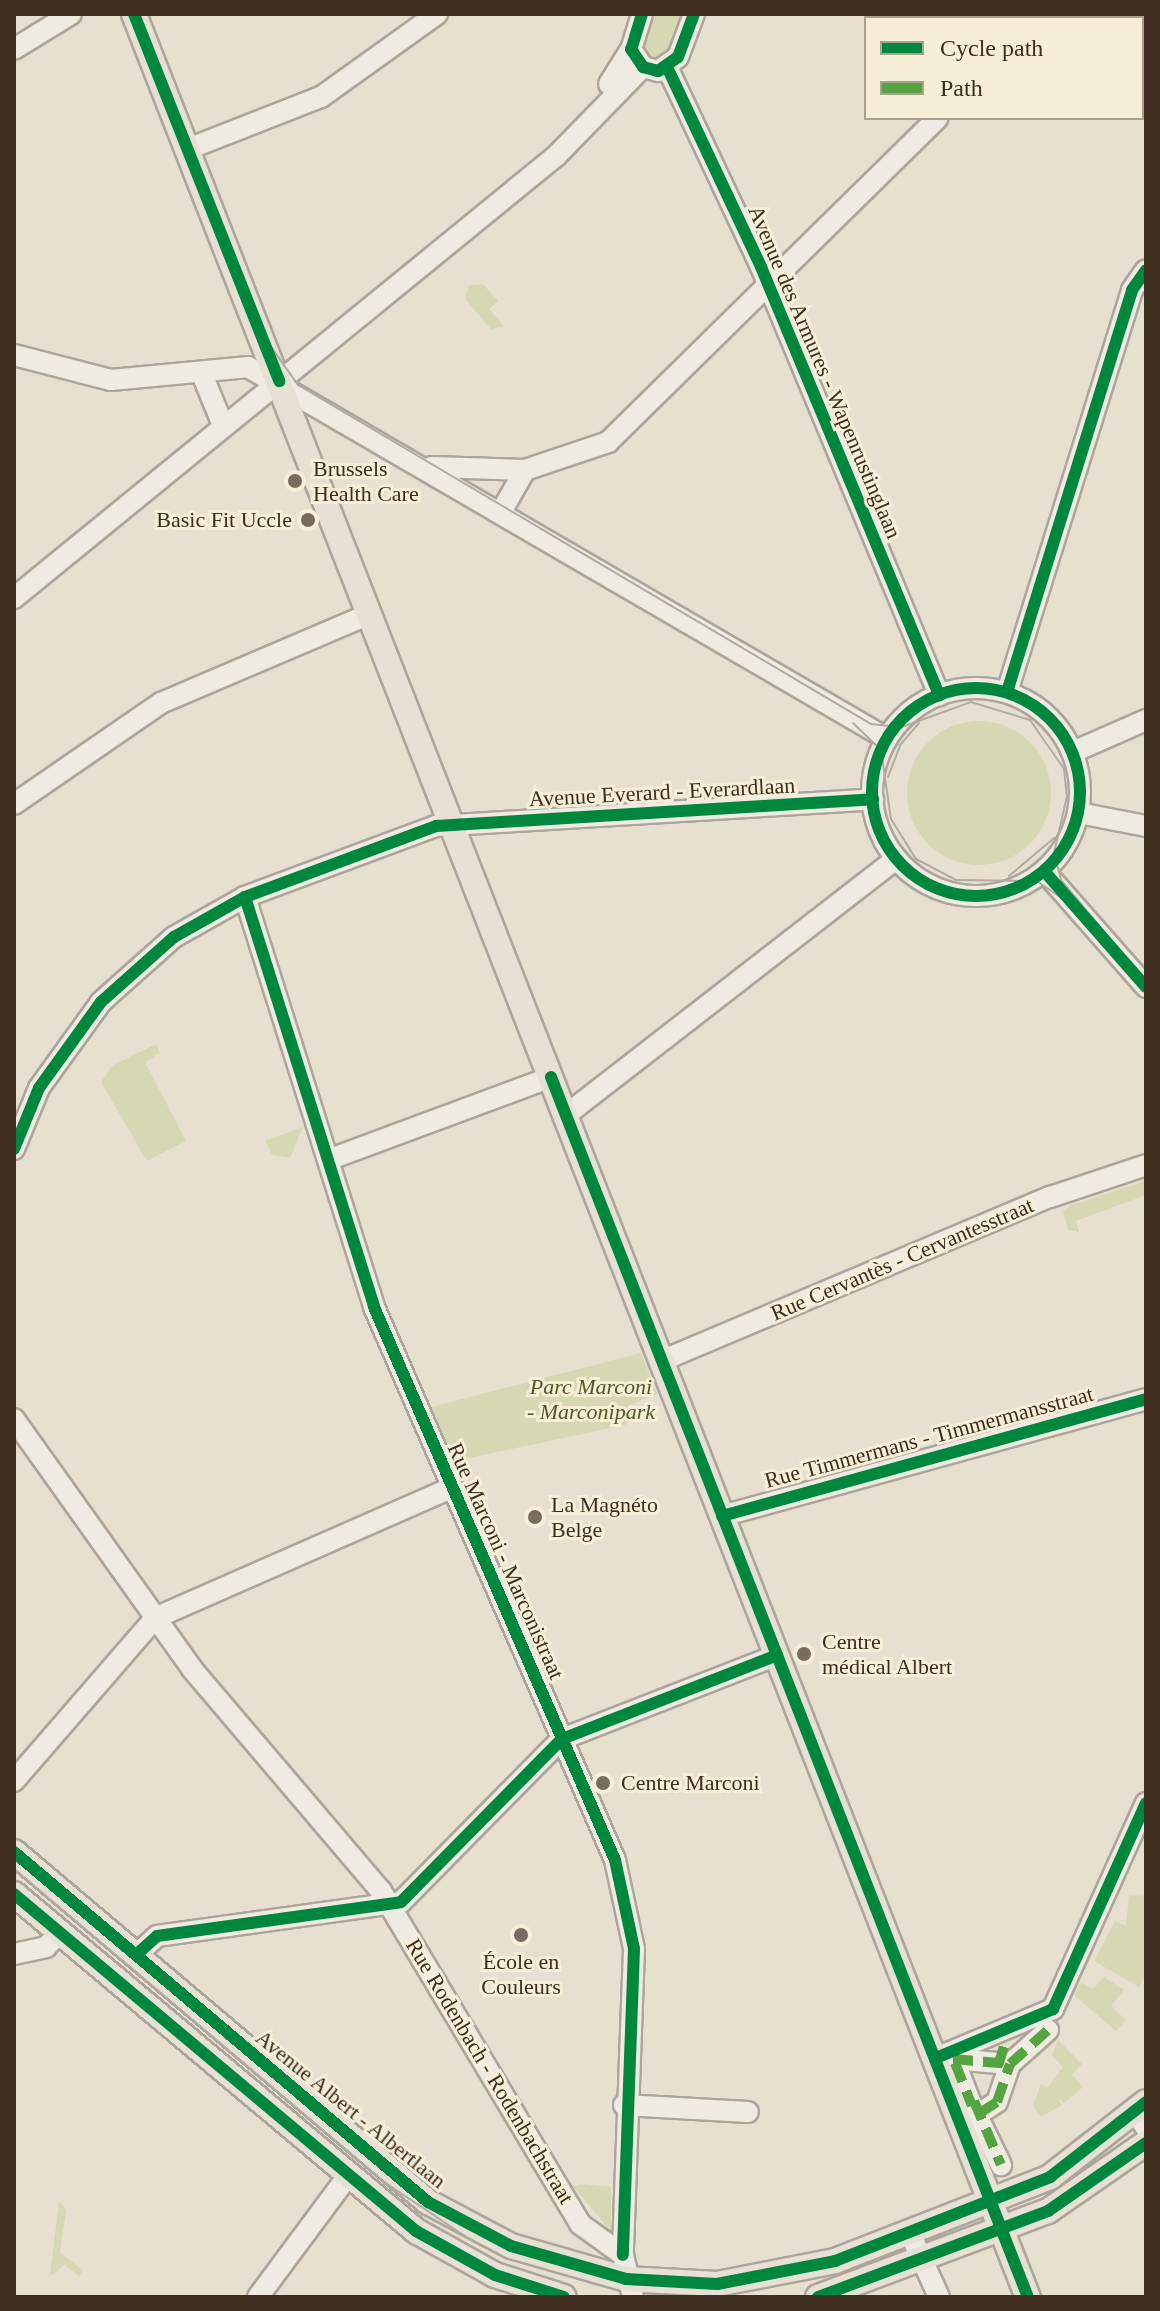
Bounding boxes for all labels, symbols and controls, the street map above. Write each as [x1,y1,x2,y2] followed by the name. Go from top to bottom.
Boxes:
[864,16,1144,120] legend
[940,35,1043,61] text: Cycle path
[940,75,983,101] text: Path
[734,182,916,562] street label: Avenue des Armures - Wapenrustinglaan
[313,455,428,506] place label: Brussels Health Care
[284,470,306,492] marker: Brussels Health Care
[147,507,292,533] place label: Basic Fit Uccle
[299,511,317,529] marker: Basic Fit Uccle
[518,771,806,813] street label: Avenue Everard - Everardlaan
[750,1185,1054,1333] street label: Rue Cervantès - Cervantesstraat
[521,1373,661,1424] park label: Parc Marconi - Marconipark
[740,1375,1118,1499] street label: Rue Timmermans - Timmermansstraat
[437,1427,575,1695] street label: Rue Marconi - Marconistraat
[551,1491,668,1542] place label: La Magnéto Belge
[526,1508,544,1526] marker: La Magnéto Belge
[822,1628,964,1680] place label: Centre médical Albert
[793,1643,815,1665] marker: Centre médical Albert
[621,1770,771,1796] place label: Centre Marconi
[592,1772,614,1794] marker: Centre Marconi
[390,1917,590,2225] street label: Rue Rodenbach - Rodenbachstraat
[512,1926,530,1944] marker: École en Couleurs
[478,1948,564,2000] place label: École en Couleurs
[242,2017,460,2201] street label: Avenue Albert - Albertlaan

